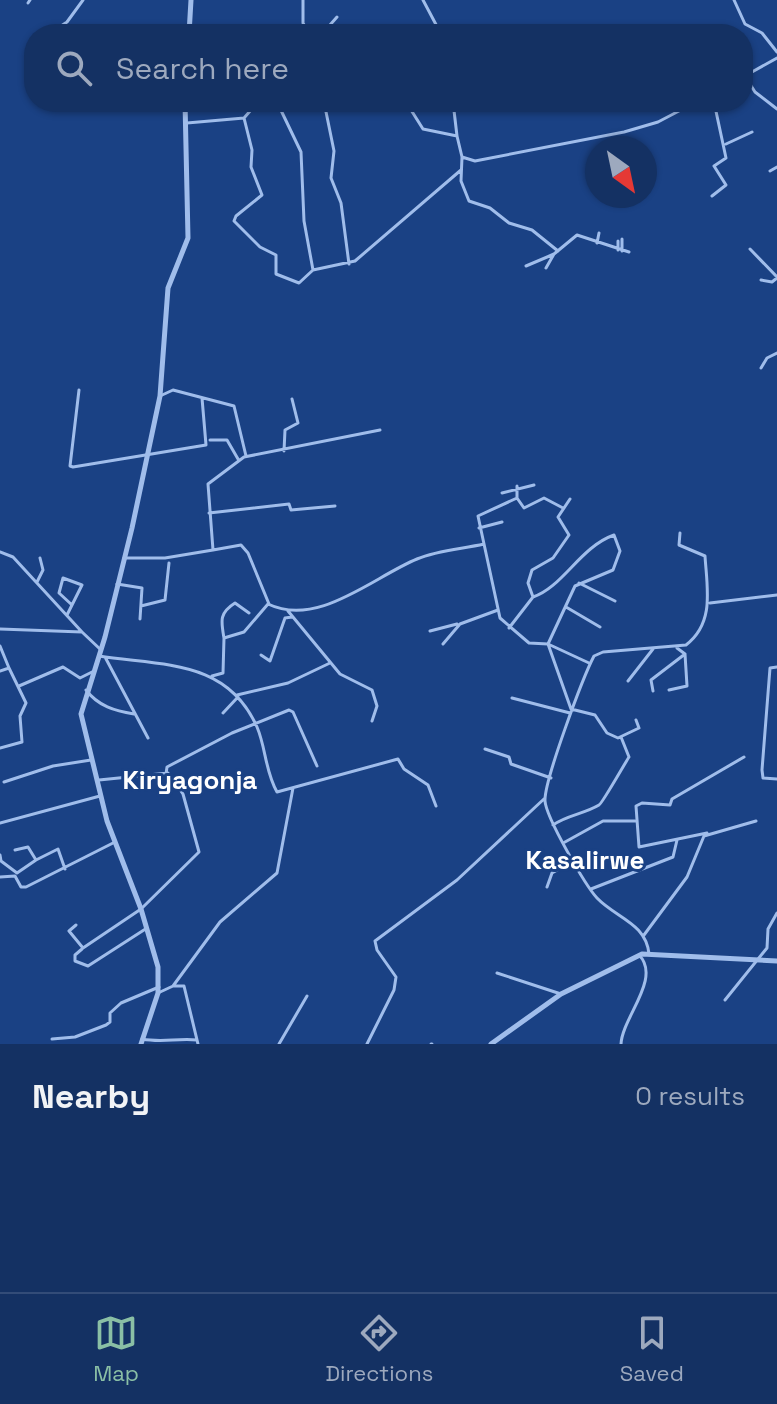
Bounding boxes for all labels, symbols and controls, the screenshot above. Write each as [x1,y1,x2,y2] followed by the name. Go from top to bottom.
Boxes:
[24,24,753,112] search box
[52,46,96,90] icon: search
[116,49,289,88] text: Search here
[585,136,657,208] north arrow
[123,763,257,797] district label: Kiryagonja
[525,843,645,877] district label: Kasalirwe
[32,1075,150,1118] text: Nearby
[635,1079,745,1113] text: 0 results
[93,1311,139,1387] tab: Map
[325,1311,433,1387] tab: Directions
[620,1311,684,1387] tab: Saved

